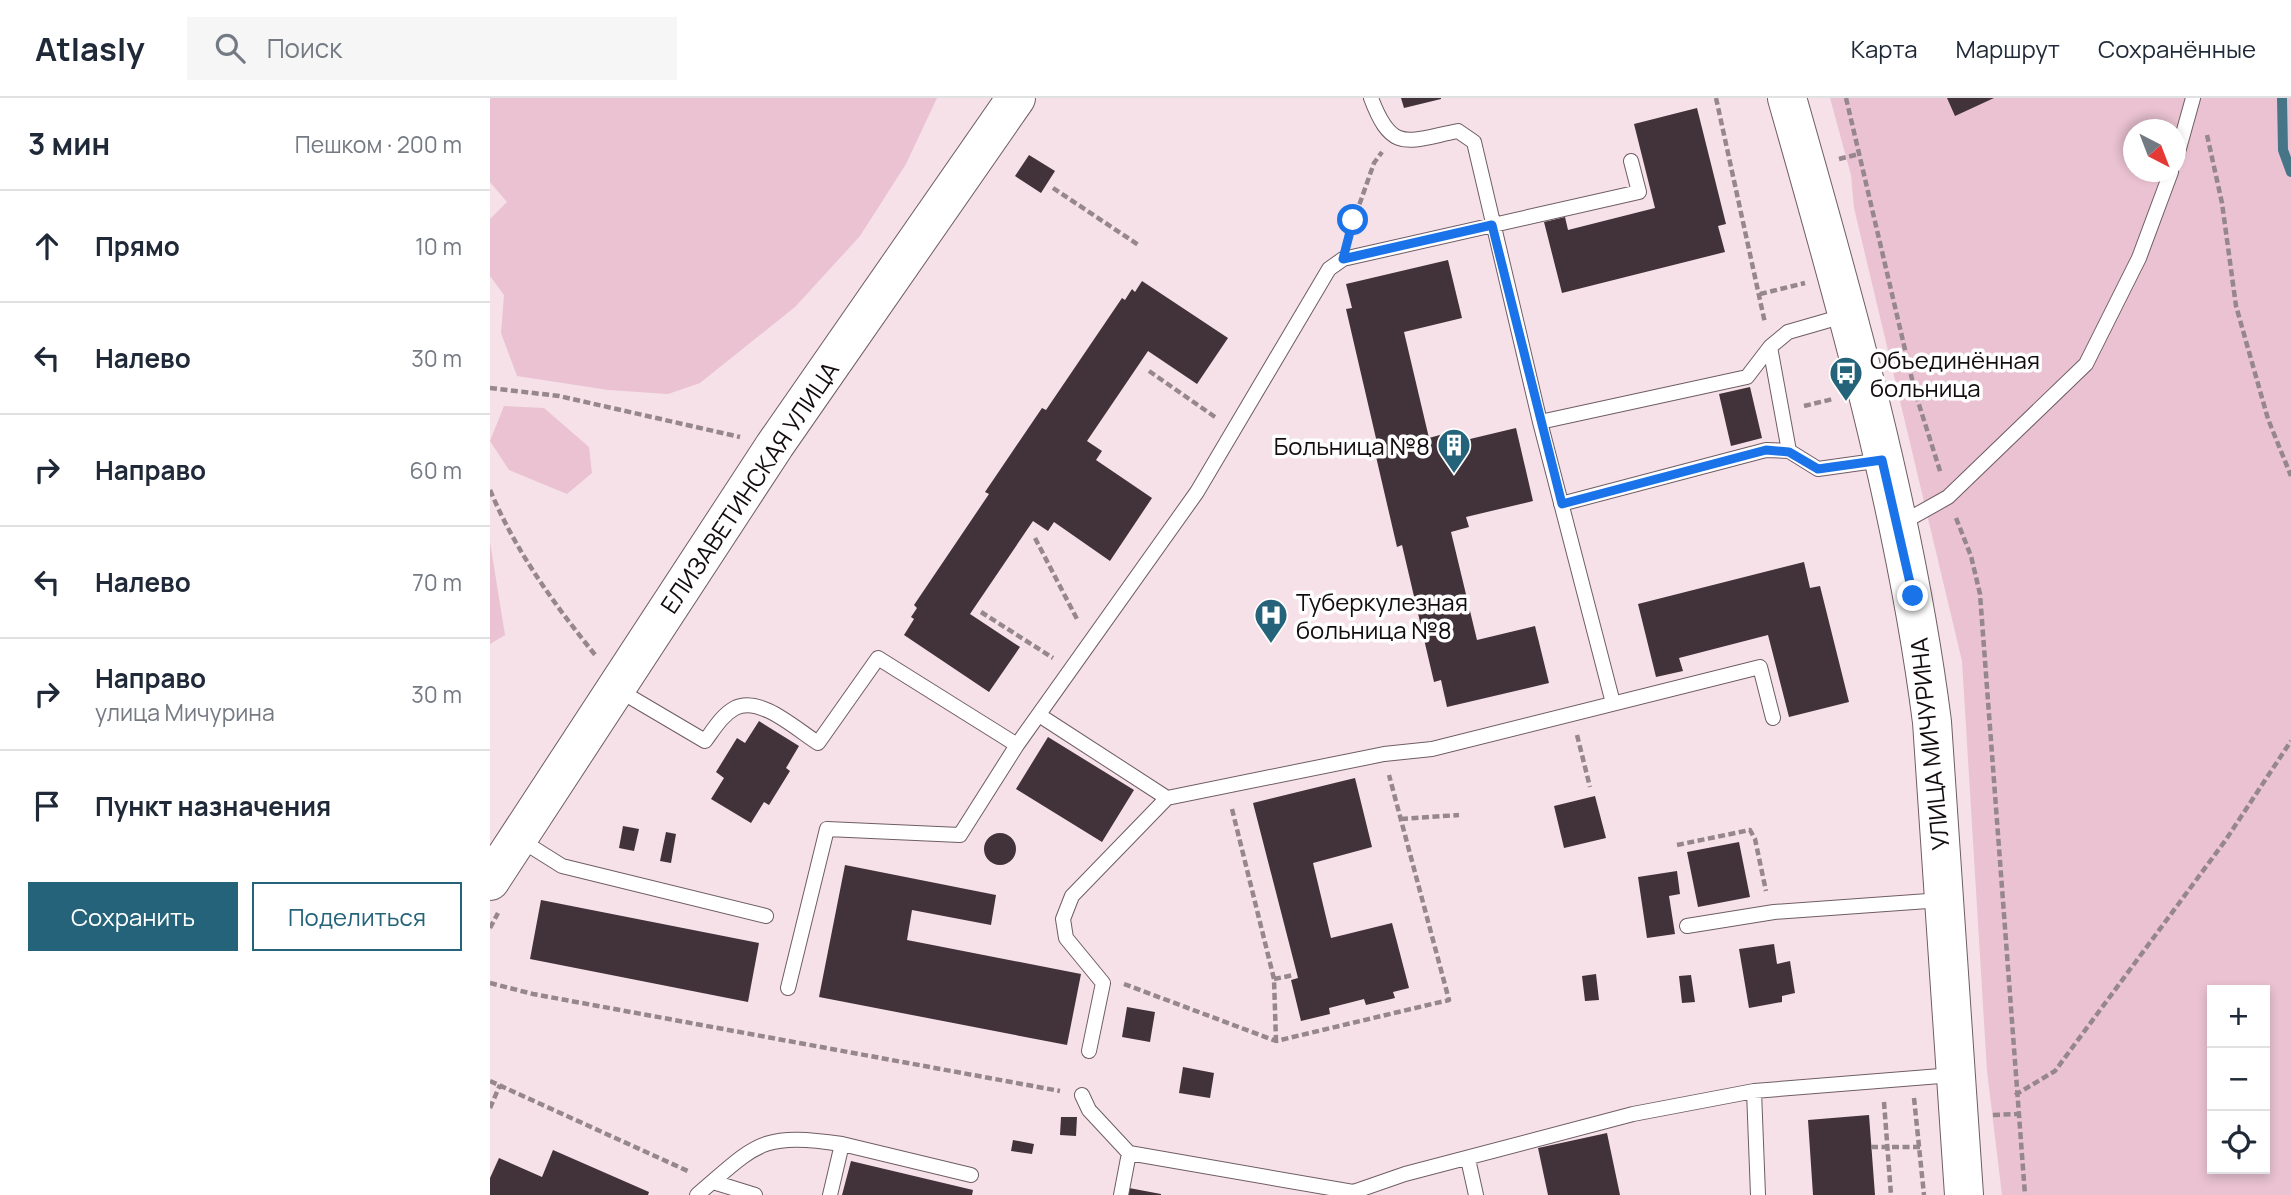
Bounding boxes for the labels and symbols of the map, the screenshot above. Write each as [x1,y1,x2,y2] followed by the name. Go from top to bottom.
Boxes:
[2123,119,2186,182] north arrow
[1337,204,1368,235] route start
[1870,343,2040,404] place label: Объединённая больница
[652,354,846,620] street label: ЕЛИЗАВЕТИНСКАЯ УЛИЦА
[1827,354,1865,403] bus stop icon: Объединённая больница
[1435,426,1473,475] building icon: Больница №8
[1274,429,1430,462] place label: Больница №8
[1897,580,1928,611] route end
[1296,585,1468,646] place label: Туберкулезная больница №8
[1252,596,1290,645] hospital icon: Туберкулезная больница №8
[1901,636,1957,852] street label: УЛИЦА МИЧУРИНА

